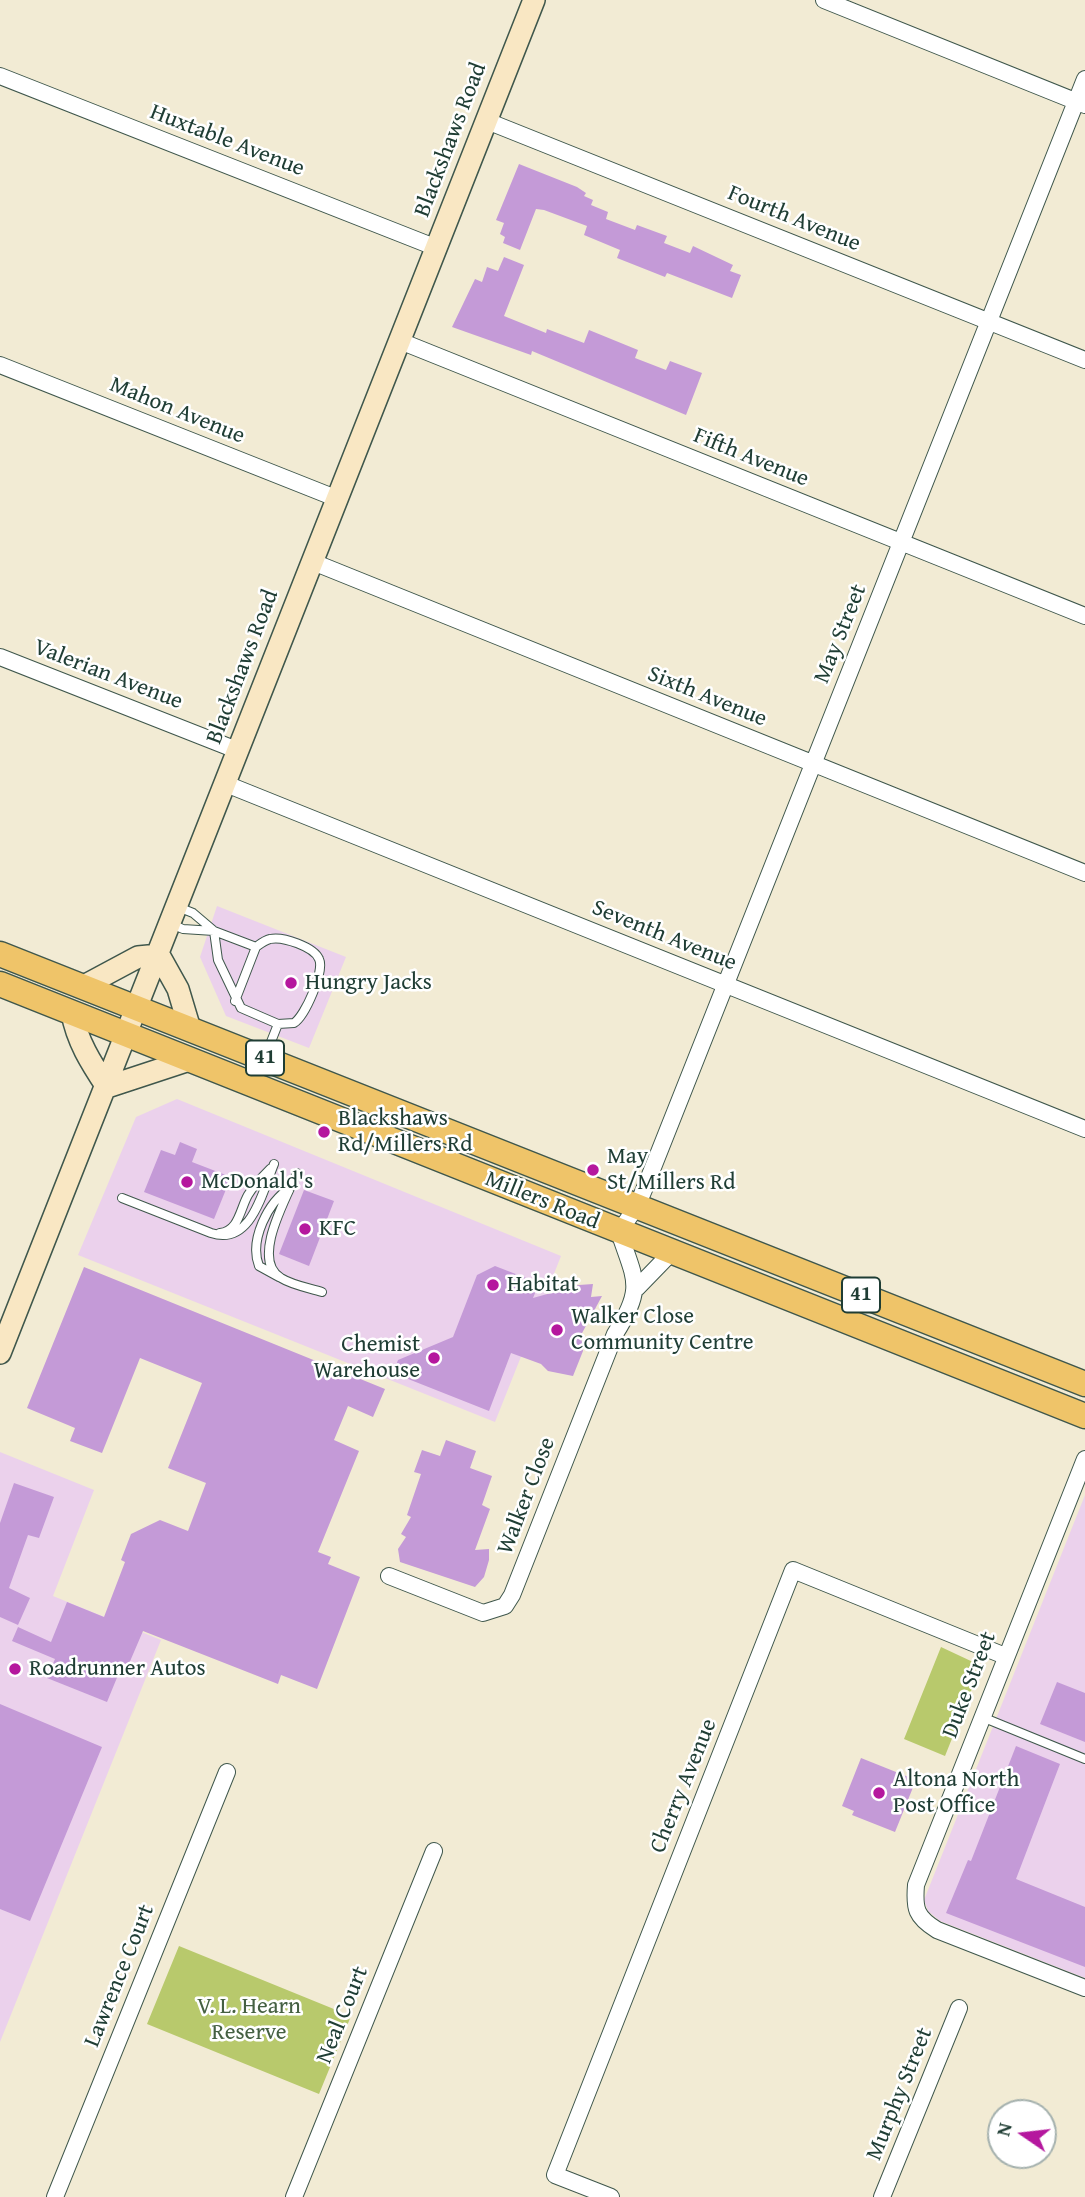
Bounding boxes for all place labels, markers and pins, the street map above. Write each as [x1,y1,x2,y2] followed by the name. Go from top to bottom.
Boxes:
[305,969,432,997] place label: Hungry Jacks
[283,975,299,991] marker: Hungry Jacks
[338,1105,473,1159] place label: Blackshaws Rd/Millers Rd
[316,1124,332,1140] marker: Blackshaws Rd/Millers Rd
[607,1143,735,1197] place label: May St/Millers Rd
[585,1162,601,1178] marker: May St/Millers Rd
[201,1168,313,1196] place label: McDonald's
[179,1174,195,1190] marker: McDonald's
[319,1215,356,1243] place label: KFC
[297,1221,313,1237] marker: KFC
[507,1271,579,1299] place label: Habitat
[485,1277,501,1293] marker: Habitat
[571,1303,754,1357] place label: Walker Close Community Centre
[549,1322,565,1338] marker: Walker Close Community Centre
[314,1331,420,1385] place label: Chemist Warehouse
[426,1350,442,1366] marker: Chemist Warehouse
[29,1655,206,1683] place label: Roadrunner Autos
[7,1661,23,1677] marker: Roadrunner Autos
[893,1766,1019,1820] place label: Altona North Post Office
[871,1785,887,1801] marker: Altona North Post Office

